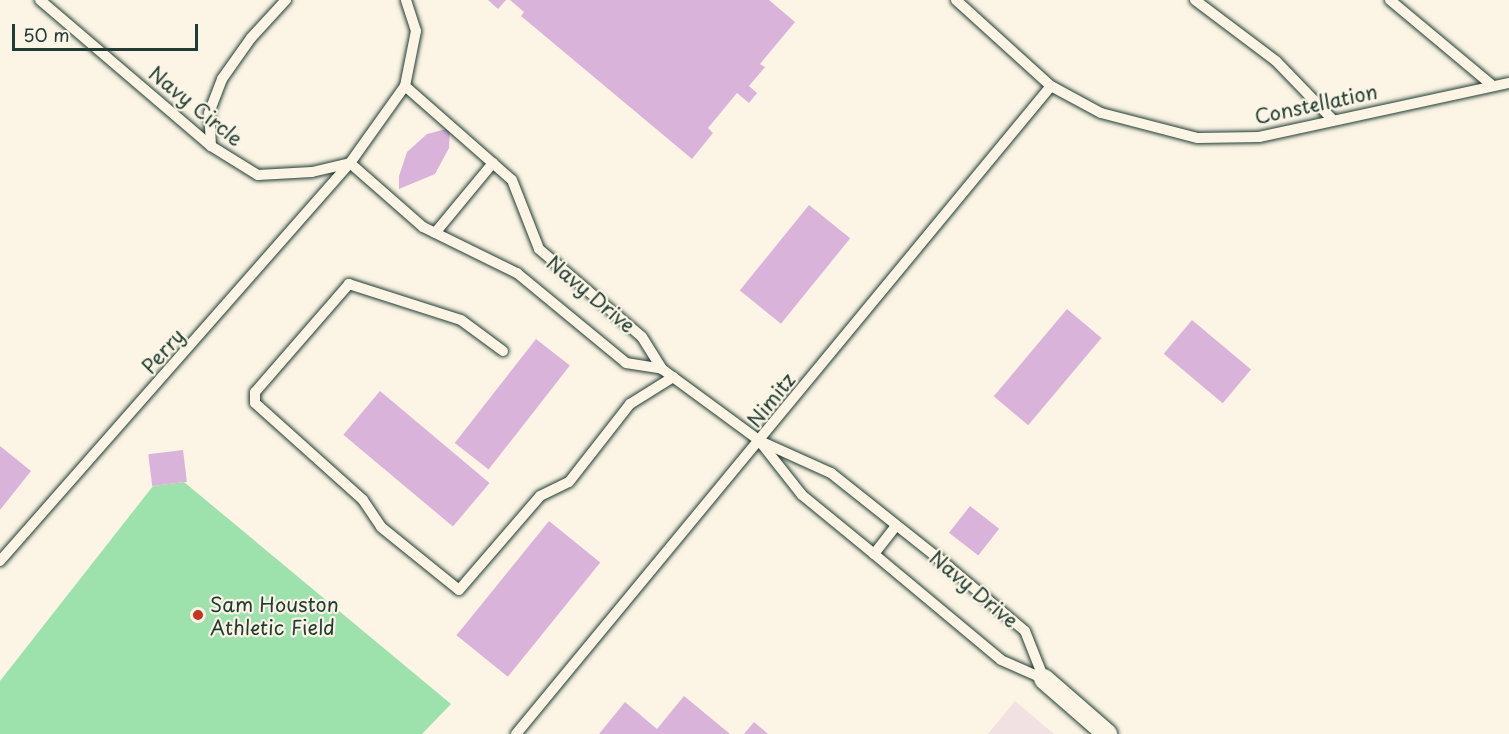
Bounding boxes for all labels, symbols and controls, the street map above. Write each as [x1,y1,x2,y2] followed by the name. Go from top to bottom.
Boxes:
[15,12,201,50] scale bar
[23,21,70,48] text: 50 m
[145,61,247,151] street label: Navy Circle
[1252,79,1380,129] street label: Constellation
[542,250,640,338] street label: Navy Drive
[137,324,189,378] street label: Perry
[742,368,800,432] street label: Nimitz
[925,545,1023,633] street label: Navy Drive
[210,592,337,639] place label: Sam Houston Athletic Field
[191,608,205,622] marker: Sam Houston Athletic Field

